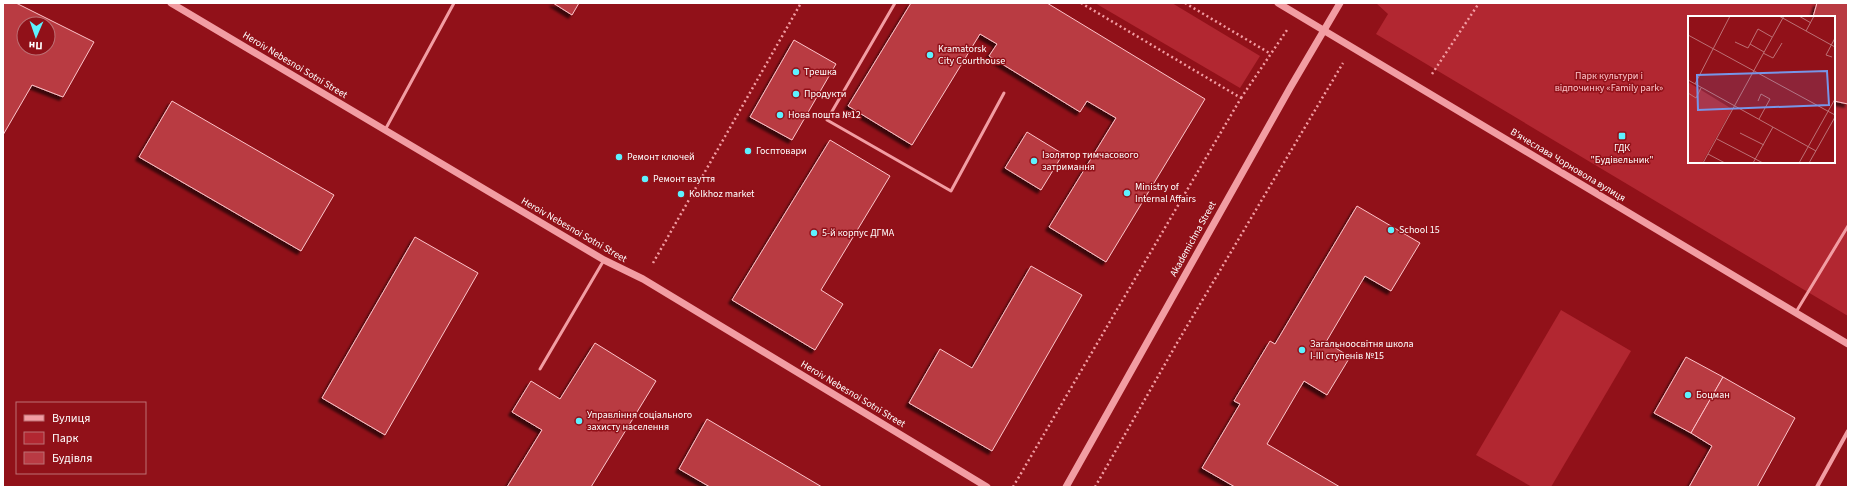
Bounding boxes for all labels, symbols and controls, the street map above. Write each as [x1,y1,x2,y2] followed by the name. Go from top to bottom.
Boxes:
[16,16,56,56] north arrow
[1688,16,1835,163] inset map
[240,28,350,102] street label: Heroiv Nebesnoi Sotni Street
[29,38,43,53] text: Пн
[938,42,1005,68] place label: Kramatorsk City Courthouse
[925,50,935,60] marker: Kramatorsk City Courthouse
[804,65,837,79] place label: Трешка
[791,67,801,77] marker: Трешка
[1555,69,1663,95] park label: Парк культури і відпочинку «Family park»
[804,87,846,101] place label: Продукти
[791,89,801,99] marker: Продукти
[788,108,861,122] place label: Нова пошта №12
[775,110,785,120] marker: Нова пошта №12
[1508,125,1628,205] street label: В'ячеслава Чорновола вулиця
[1617,131,1627,141] marker: ГДК "Будівельник"
[1590,141,1654,167] place label: ГДК "Будівельник"
[756,144,807,158] place label: Госптовари
[743,146,753,156] marker: Госптовари
[1042,148,1139,174] place label: Ізолятор тимчасового затримання
[627,150,695,164] place label: Ремонт ключей
[614,152,624,162] marker: Ремонт ключей
[1029,156,1039,166] marker: Ізолятор тимчасового затримання
[653,172,715,186] place label: Ремонт взуття
[640,174,650,184] marker: Ремонт взуття
[1135,180,1196,206] place label: Ministry of Internal Affairs
[689,187,755,201] place label: Kolkhoz market
[1122,188,1132,198] marker: Ministry of Internal Affairs
[676,189,686,199] marker: Kolkhoz market
[519,194,630,266] street label: Heroiv Nebesnoi Sotni Street
[1166,198,1220,279] street label: Akademichna Street
[1399,223,1440,237] place label: School 15
[1386,225,1396,235] marker: School 15
[822,226,895,240] place label: 5-й корпус ДГМА
[809,228,819,238] marker: 5-й корпус ДГМА
[1310,337,1414,363] place label: Загальноосвітня школа І-ІІІ ступенів №15
[1297,345,1307,355] marker: Загальноосвітня школа І-ІІІ ступенів №15
[798,357,908,431] street label: Heroiv Nebesnoi Sotni Street
[1696,388,1730,402] place label: Боцман
[1683,390,1693,400] marker: Боцман
[16,402,146,474] legend
[587,408,692,434] place label: Управління соціального захисту населення
[52,410,90,427] text: Вулиця
[574,416,584,426] marker: Управління соціального захисту населення
[52,430,78,447] text: Парк
[52,450,92,467] text: Будівля

